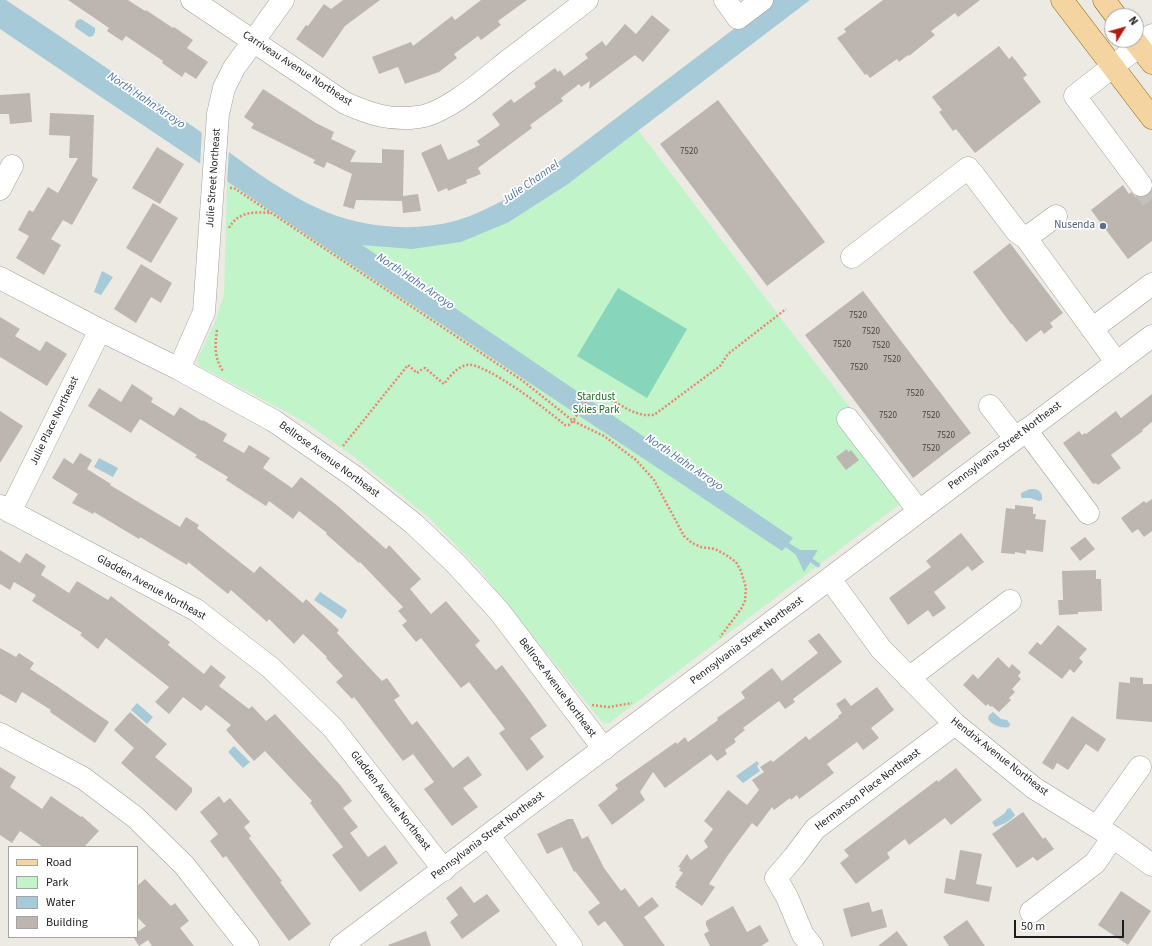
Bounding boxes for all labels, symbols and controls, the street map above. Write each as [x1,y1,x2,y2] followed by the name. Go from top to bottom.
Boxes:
[1104,8,1144,48] north arrow
[1125,14,1141,29] text: N
[240,29,354,109] street label: Carriveau Avenue Northeast
[104,70,188,132] water label: North Hahn Arroyo
[204,128,224,228] street label: Julie Street Northeast
[680,147,698,157] house number: 7520
[500,158,562,208] water label: Julie Channel
[1054,219,1095,233] place label: Nusenda
[1098,221,1108,231] marker: Nusenda
[373,251,457,313] water label: North Hahn Arroyo
[849,311,867,321] house number: 7520
[862,327,880,337] house number: 7520
[833,340,851,350] house number: 7520
[872,341,890,351] house number: 7520
[883,355,901,365] house number: 7520
[850,363,868,373] house number: 7520
[28,375,82,467] street label: Julie Place Northeast
[906,389,924,399] house number: 7520
[573,391,619,417] park label: Stardust Skies Park
[946,399,1064,493] street label: Pennsylvania Street Northeast
[879,411,897,421] house number: 7520
[922,411,940,421] house number: 7520
[276,419,382,501] street label: Bellrose Avenue Northeast
[937,431,955,441] house number: 7520
[642,432,726,494] water label: North Hahn Arroyo
[922,444,940,454] house number: 7520
[94,552,208,624] street label: Gladden Avenue Northeast
[688,594,806,688] street label: Pennsylvania Street Northeast
[515,636,599,740] street label: Bellrose Avenue Northeast
[948,715,1050,799] street label: Hendrix Avenue Northeast
[813,746,923,834] street label: Hermanson Place Northeast
[347,749,433,853] street label: Gladden Avenue Northeast
[429,789,547,883] street label: Pennsylvania Street Northeast
[8,846,138,938] legend
[46,854,72,871] text: Road
[46,874,68,891] text: Park
[46,894,75,911] text: Water
[1016,912,1126,938] scale bar
[46,914,88,931] text: Building
[1021,918,1045,935] text: 50 m

